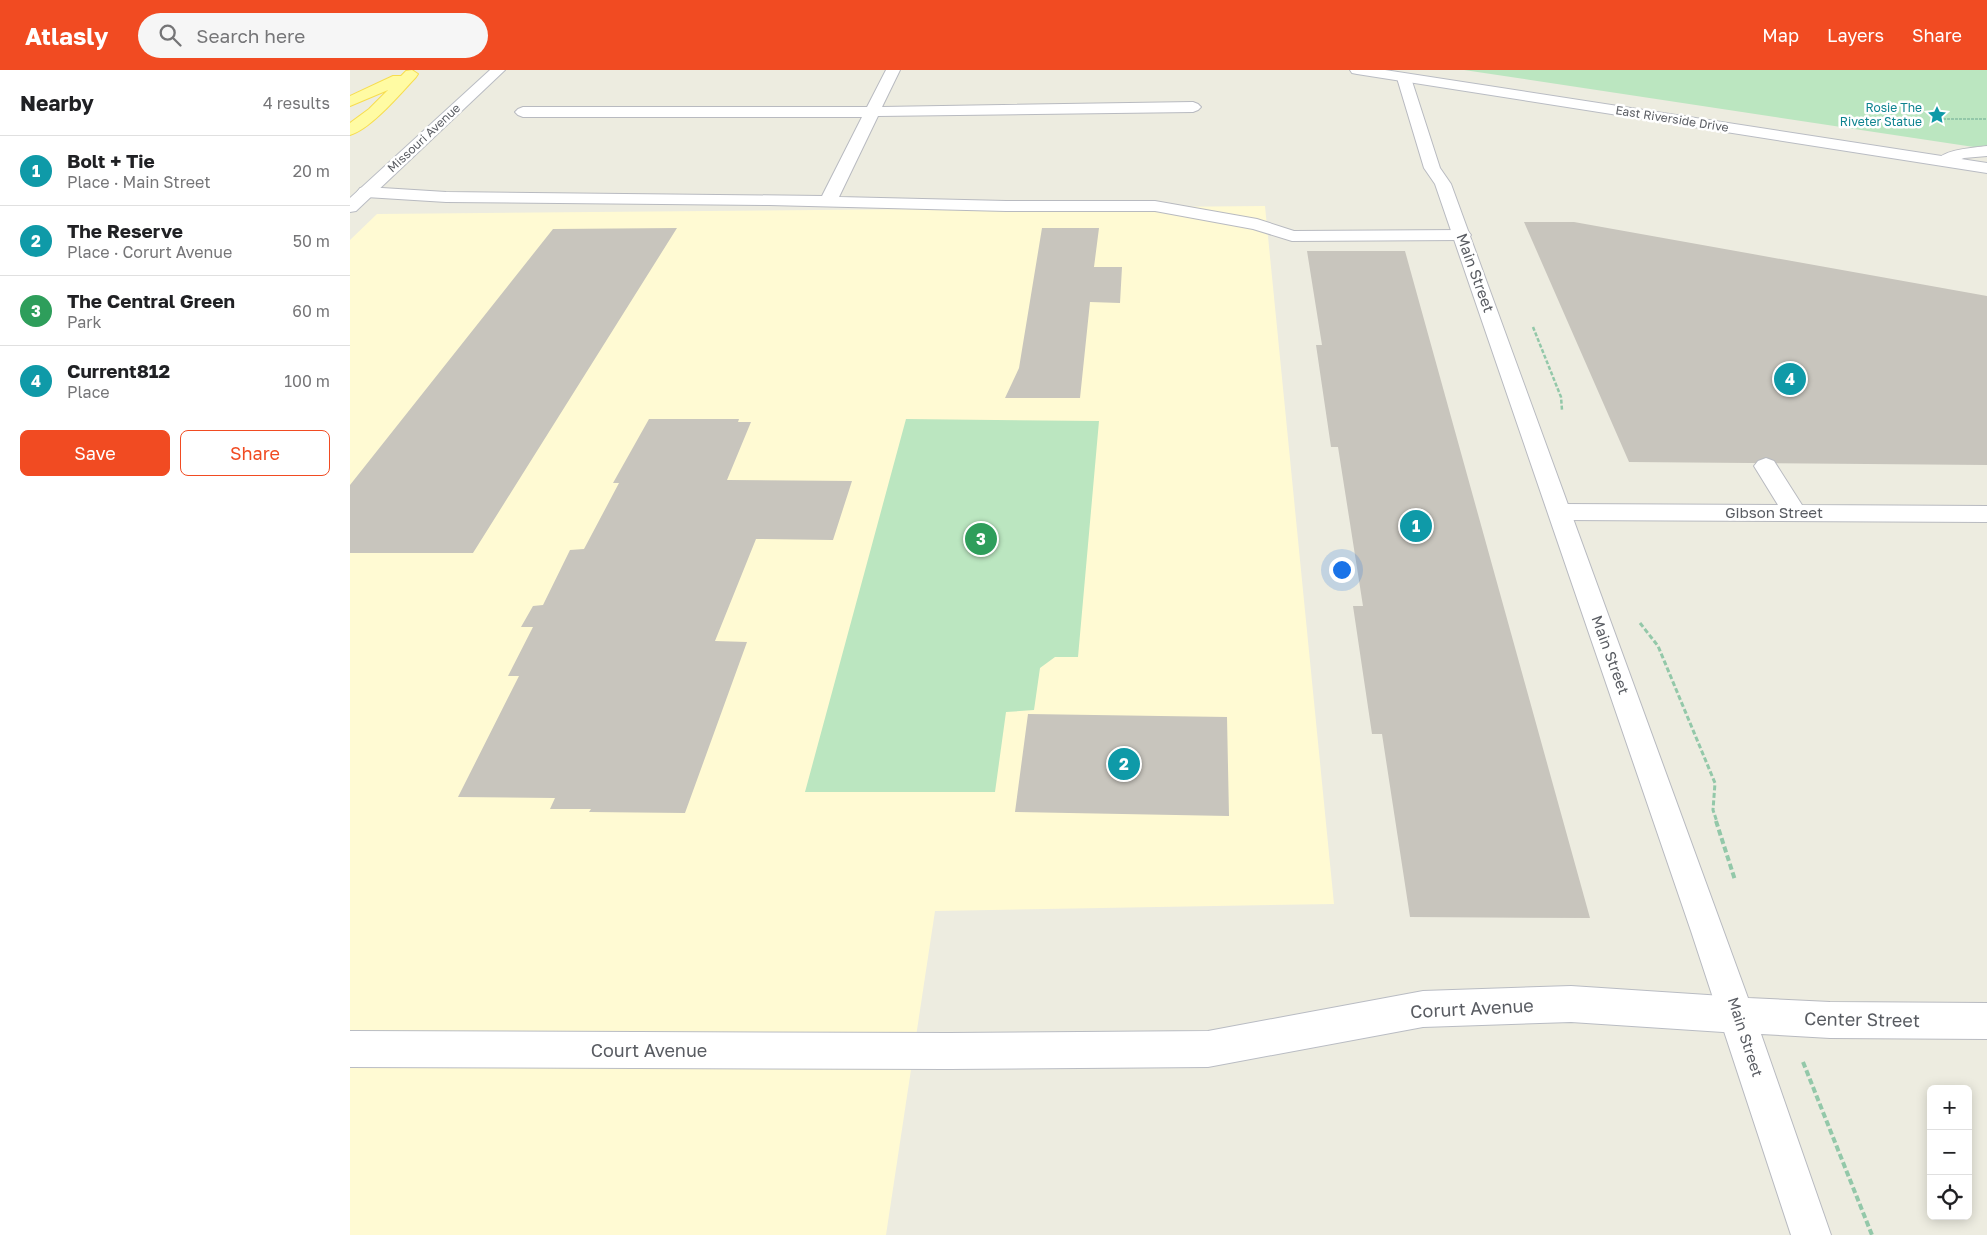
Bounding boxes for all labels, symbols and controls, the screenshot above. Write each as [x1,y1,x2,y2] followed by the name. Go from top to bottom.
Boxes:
[138,13,488,58] search box
[25,21,108,50] text: Atlasly
[156,21,184,49] icon: search
[196,24,305,47] text: Search here
[1762,24,1799,46] text: Map
[1827,24,1884,46] text: Layers
[1912,24,1962,46] text: Share
[20,90,94,116] text: Nearby
[263,93,330,113] text: 4 results
[384,100,463,175] street label: Missouri Avenue
[1840,100,1922,129] place label: Rosie The Riveter Statue
[1614,102,1730,135] street label: East Riverside Drive
[1926,104,1948,126] place icon: Rosie The Riveter Statue
[67,149,155,172] text: Bolt + Tie
[32,161,40,181] text: 1
[293,161,330,181] text: 20 m
[67,172,211,192] text: Place · Main Street
[67,219,183,242] text: The Reserve
[31,231,41,251] text: 2
[293,231,330,251] text: 50 m
[1453,231,1499,315] street label: Main Street
[67,242,232,262] text: Place · Corurt Avenue
[67,289,235,312] text: The Central Green
[31,301,41,321] text: 3
[292,301,330,321] text: 60 m
[67,312,102,332] text: Park
[67,359,170,382] text: Current812
[1774,360,1806,398] pin: 4
[31,371,41,391] text: 4
[284,371,330,391] text: 100 m
[67,382,110,402] text: Place
[20,430,170,476] button: Save
[180,430,330,476] button: Share
[1725,503,1823,521] street label: Gibson Street
[1400,507,1432,545] pin: 1
[965,520,997,558] pin: 3
[1329,557,1355,583] your location
[1588,613,1634,697] street label: Main Street
[1108,745,1140,783] pin: 2
[1410,994,1534,1022] street label: Corurt Avenue
[1725,995,1767,1079] street label: Main Street
[1804,1007,1920,1031] street label: Center Street
[591,1039,707,1061] street label: Court Avenue
[1927,1085,1972,1220] map controls
[1927,1085,1972,1130] button: +
[1927,1130,1972,1175] button: −
[1927,1175,1972,1220] button: locate

